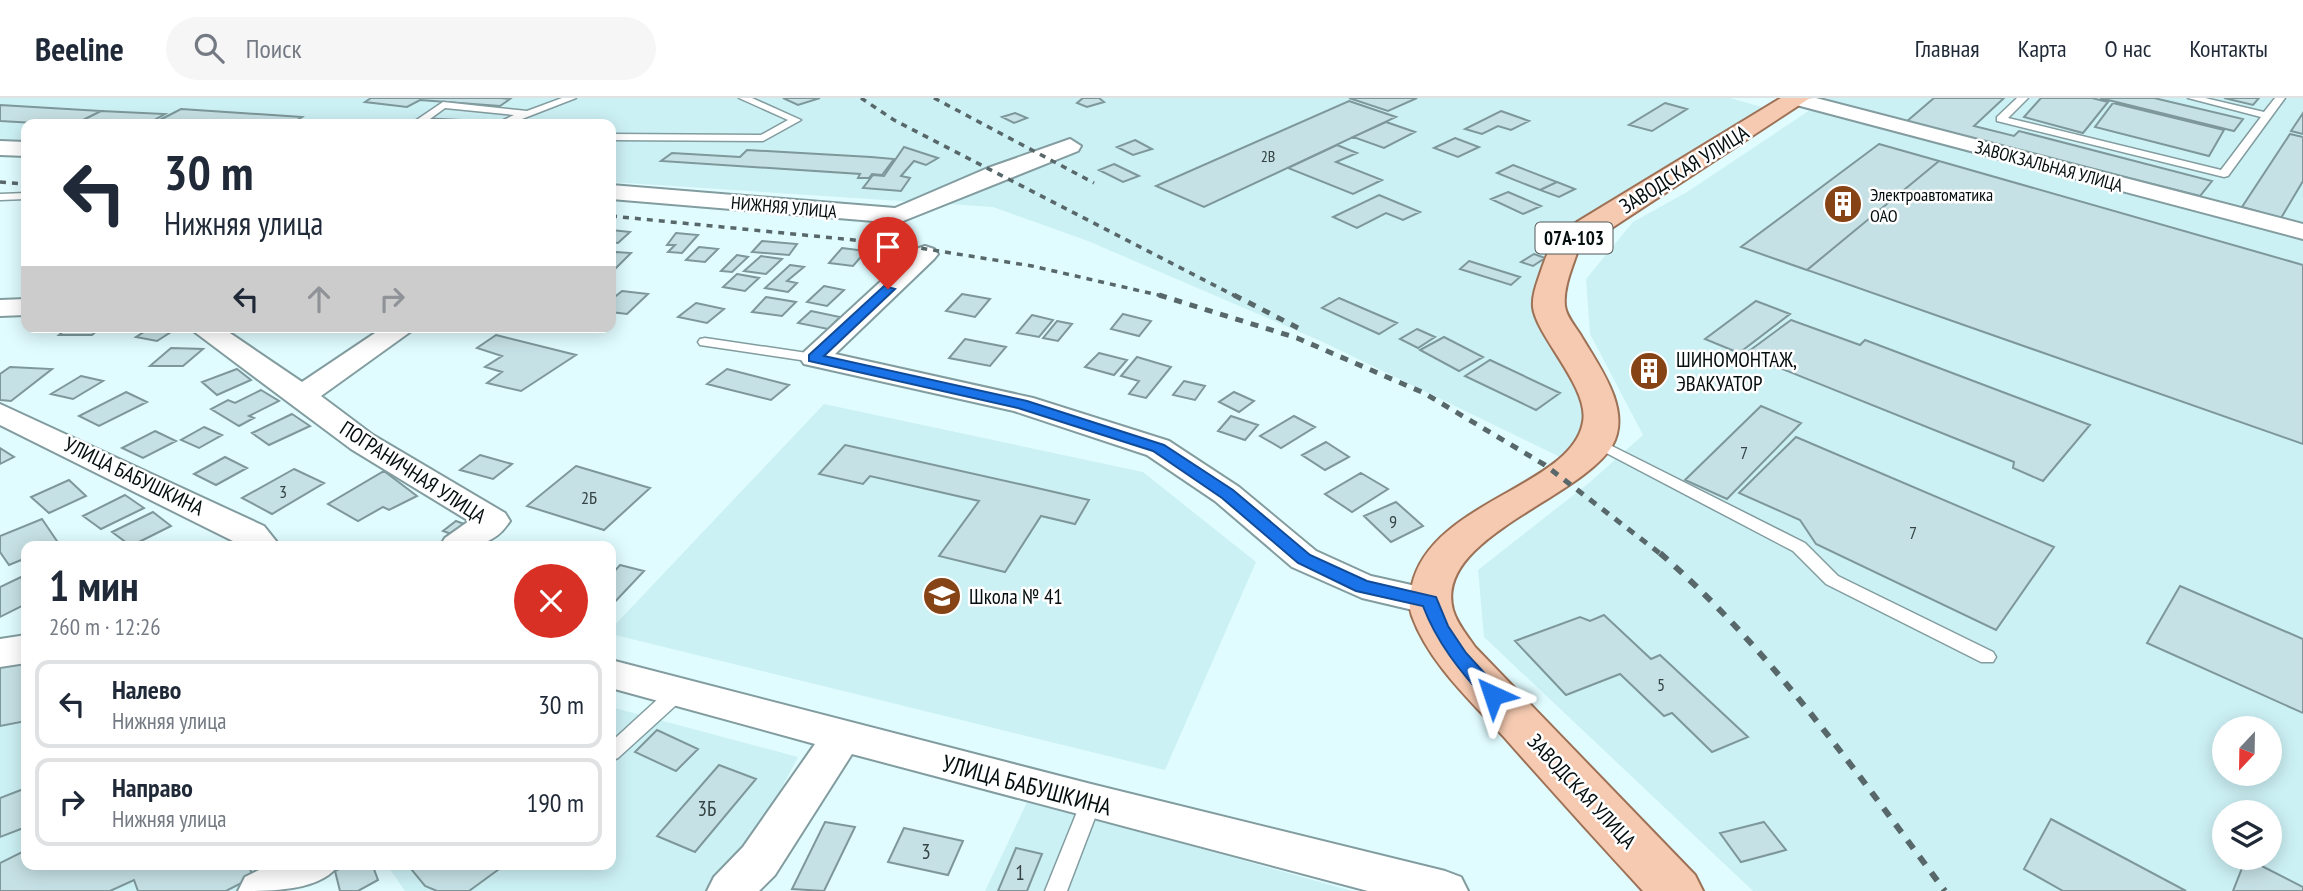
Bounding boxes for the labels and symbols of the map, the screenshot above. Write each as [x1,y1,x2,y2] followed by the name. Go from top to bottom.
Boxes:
[1614,119,1754,219] street label: ЗАВОДСКАЯ УЛИЦА
[1973,135,2126,197] street label: ЗАВОКЗАЛЬНАЯ УЛИЦА
[1261,146,1275,166] house number: 2В
[1822,183,1864,225] building icon: Электроавтоматика ОАО
[1870,183,1993,227] place label: Электроавтоматика ОАО
[730,191,838,223] street label: НИЖНЯЯ УЛИЦА
[858,217,918,289] pin
[1536,222,1612,254] road number: 07А-103
[1676,346,1797,397] place label: ШИНОМОНТАЖ, ЭВАКУАТОР
[1628,350,1670,392] building icon: ШИНОМОНТАЖ, ЭВАКУАТОР
[335,415,491,529] street label: ПОГРАНИЧНАЯ УЛИЦА
[60,431,208,522] street label: УЛИЦА БАБУШКИНА
[1740,441,1748,464] house number: 7
[279,480,287,503] house number: 3
[581,486,597,509] house number: 2Б
[1389,510,1397,533] house number: 9
[1909,521,1917,544] house number: 7
[921,575,963,617] school or university icon: Школа № 41
[969,583,1063,610] place label: Школа № 41
[1456,658,1530,732] position arrow
[1657,673,1665,696] house number: 5
[2212,716,2282,786] north arrow
[1522,728,1642,854] street label: ЗАВОДСКАЯ УЛИЦА
[939,748,1116,823] street label: УЛИЦА БАБУШКИНА
[698,795,716,822] house number: 3Б
[921,838,931,865] house number: 3
[1015,859,1025,886] house number: 1

